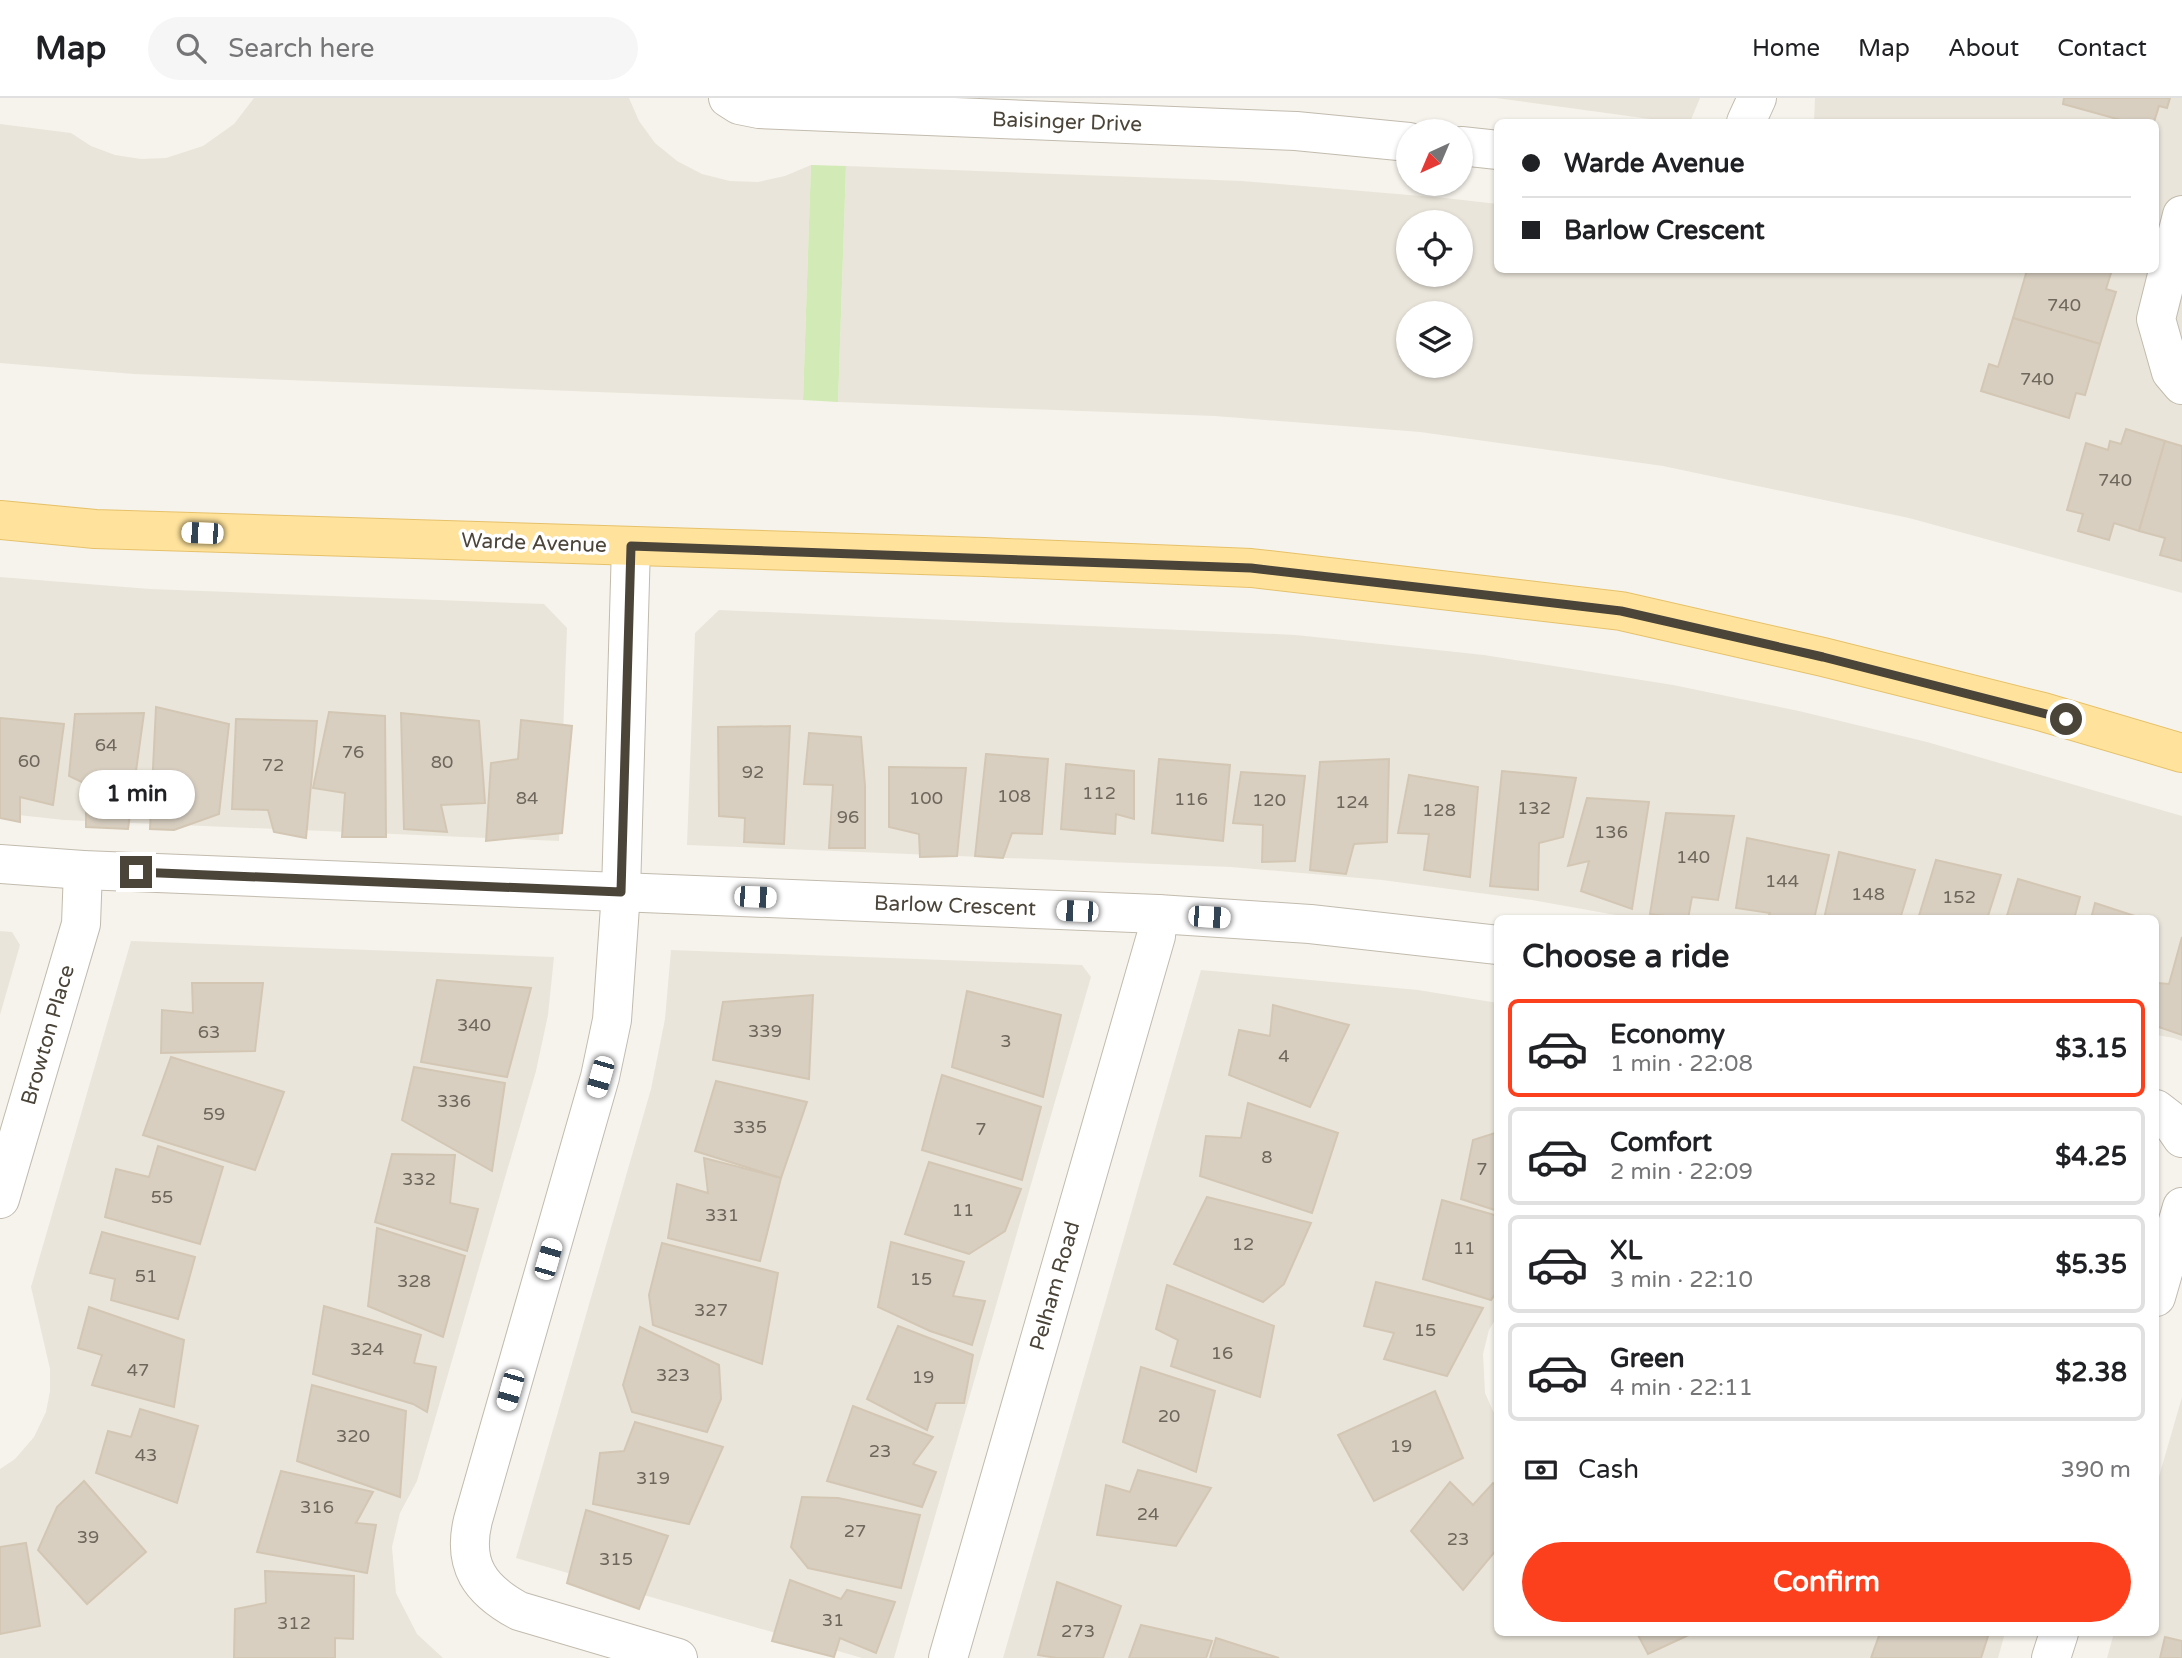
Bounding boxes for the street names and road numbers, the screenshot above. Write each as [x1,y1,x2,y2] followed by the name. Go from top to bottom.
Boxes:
[992,107,1143,137] street label: Baisinger Drive
[461,528,607,558] street label: Warde Avenue
[874,891,1036,921] street label: Barlow Crescent
[16,962,80,1108] street label: Browton Place
[1025,1219,1085,1353] street label: Pelham Road

